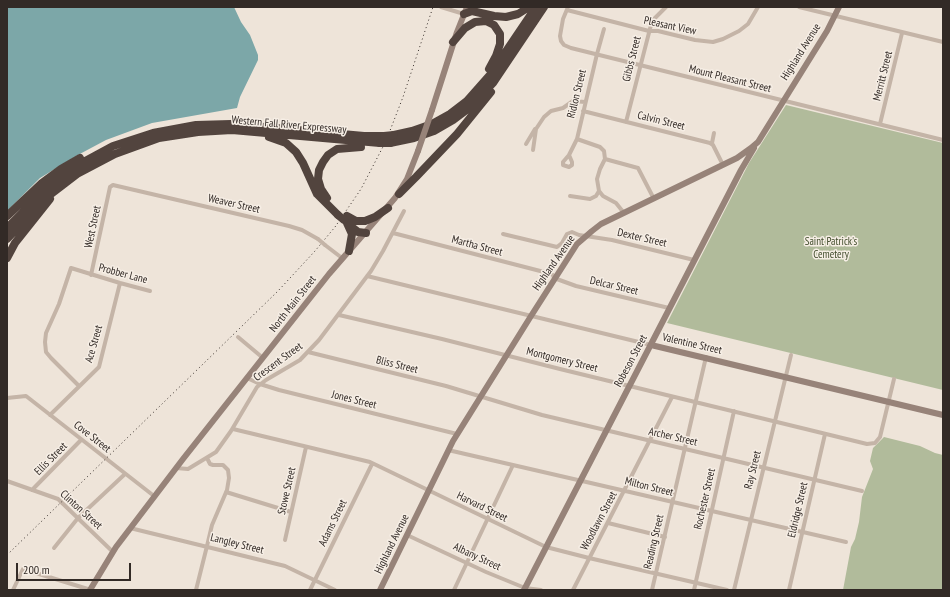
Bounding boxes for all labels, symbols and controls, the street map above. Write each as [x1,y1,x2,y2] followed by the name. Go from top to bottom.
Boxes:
[643,14,697,38] street label: Pleasant View
[778,21,824,83] street label: Highland Avenue
[620,35,644,83] street label: Gibbs Street
[870,50,896,102] street label: Merritt Street
[688,62,772,96] street label: Mount Pleasant Street
[565,68,589,120] street label: Ridlon Street
[636,109,686,133] street label: Calvin Street
[231,113,347,137] street label: Western Fall River Expressway
[207,192,261,216] street label: Weaver Street
[82,204,104,250] street label: West Street
[616,226,668,250] street label: Dexter Street
[450,233,504,259] street label: Martha Street
[530,233,578,293] street label: Highland Avenue
[805,235,857,261] park label: Saint Patrick's Cemetery
[97,261,149,287] street label: Probber Lane
[267,273,319,335] street label: North Main Street
[588,274,640,298] street label: Delcar Street
[82,324,106,364] street label: Ace Street
[661,331,723,357] street label: Valentine Street
[612,333,650,389] street label: Robeson Street
[251,340,305,384] street label: Crescent Street
[525,345,599,375] street label: Montgomery Street
[375,353,419,377] street label: Bliss Street
[330,388,378,412] street label: Jones Street
[71,418,113,456] street label: Cove Street
[647,425,699,449] street label: Archer Street
[32,440,70,478] street label: Ellis Street
[742,450,764,490] street label: Ray Street
[275,466,299,516] street label: Stowe Street
[692,467,718,531] street label: Rochester Street
[623,475,675,499] street label: Milton Street
[785,481,811,539] street label: Eldridge Street
[57,488,105,532] street label: Clinton Street
[454,489,510,525] street label: Harvard Street
[578,489,620,553] street label: Woodlawn Street
[316,497,350,549] street label: Adams Street
[372,512,412,576] street label: Highland Avenue
[641,513,667,571] street label: Reading Street
[209,531,265,557] street label: Langley Street
[451,540,503,574] street label: Albany Street
[18,555,133,581] scale bar
[23,562,50,577] text: 200 m

